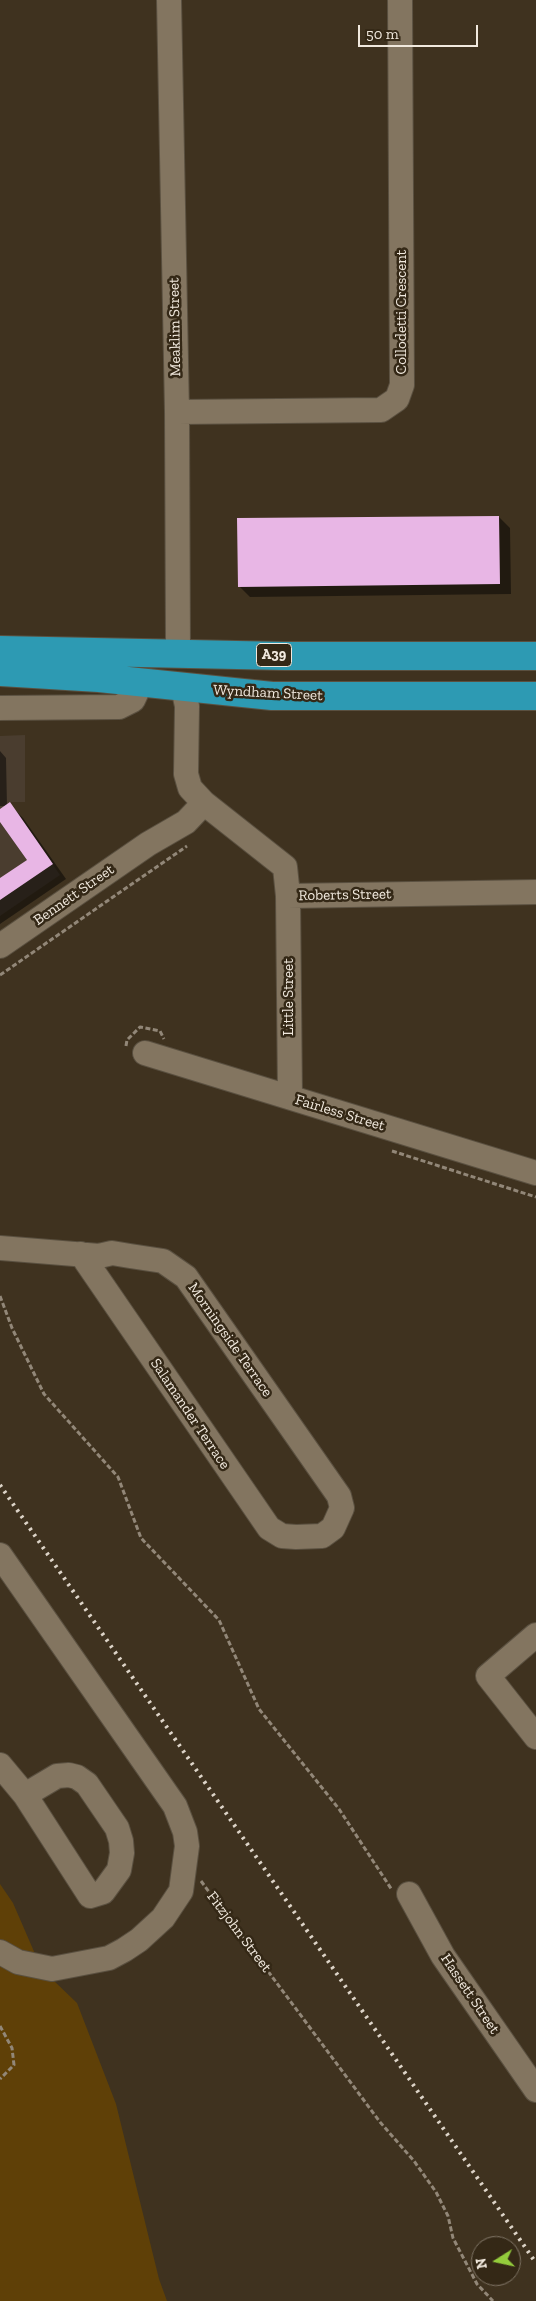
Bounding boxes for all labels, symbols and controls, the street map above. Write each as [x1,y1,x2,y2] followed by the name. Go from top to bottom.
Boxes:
[361,15,481,47] scale bar
[366,25,399,43] text: 50 m
[393,250,411,374] street label: Collodetti Crescent
[165,277,185,377] street label: Meaklim Street
[256,644,292,666] road number: A39
[213,681,323,705] street label: Wyndham Street
[30,861,118,929] street label: Bennett Street
[298,885,392,905] street label: Roberts Street
[280,958,298,1036] street label: Little Street
[293,1091,387,1135] street label: Fairless Street
[184,1279,276,1401] street label: Morningside Terrace
[146,1355,234,1473] street label: Salamander Terrace
[203,1888,275,1976] street label: Fitzjohn Street
[437,1951,503,2037] street label: Hassett Street
[471,2236,521,2286] north arrow
[472,2257,491,2270] text: N

